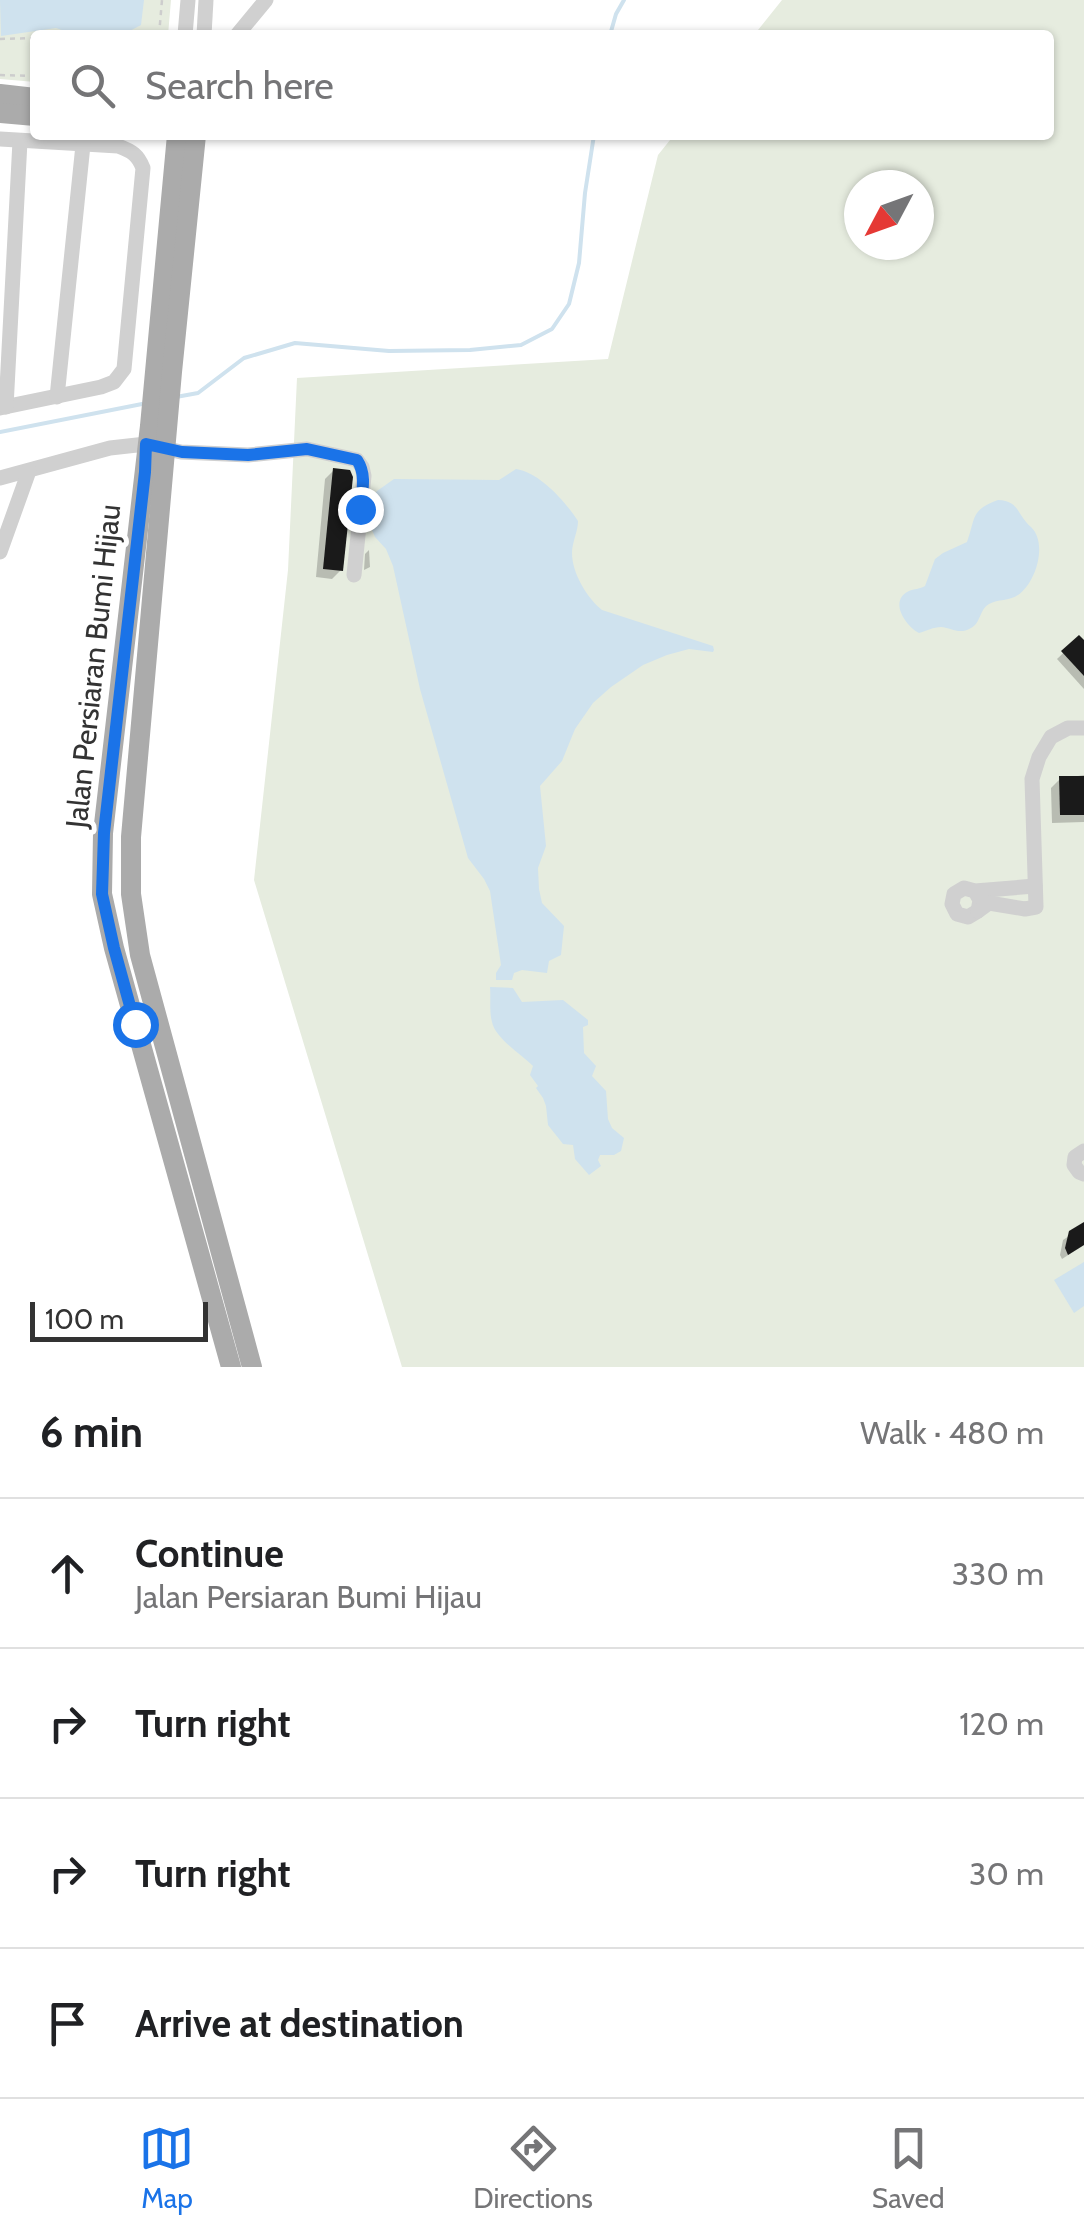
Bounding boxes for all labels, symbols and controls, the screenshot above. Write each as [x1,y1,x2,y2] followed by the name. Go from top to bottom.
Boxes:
[30,30,1054,140] search box
[65,58,120,113] icon: search
[145,62,334,109] text: Search here
[844,170,934,260] north arrow
[338,487,384,533] route end
[57,502,128,831] street label: Jalan Persiaran Bumi Hijau
[113,1002,159,1048] route start
[30,1297,208,1342] scale bar
[45,1302,124,1336] text: 100 m
[40,1406,143,1458] text: 6 min
[860,1413,1044,1452] text: Walk · 480 m
[135,1530,284,1577] text: Continue
[40,1546,95,1601] icon: ahead
[952,1554,1044,1593] text: 330 m
[135,1577,482,1616] text: Jalan Persiaran Bumi Hijau
[40,1696,95,1751] icon: right
[135,1700,291,1747] text: Turn right
[959,1704,1044,1743] text: 120 m
[40,1846,95,1901] icon: right
[135,1850,291,1897] text: Turn right
[969,1854,1044,1893] text: 30 m
[40,1996,95,2051] icon: arrive
[135,2000,464,2047] text: Arrive at destination
[139,2121,194,2215] tab: Map
[473,2121,593,2215] tab: Directions
[872,2121,945,2215] tab: Saved

